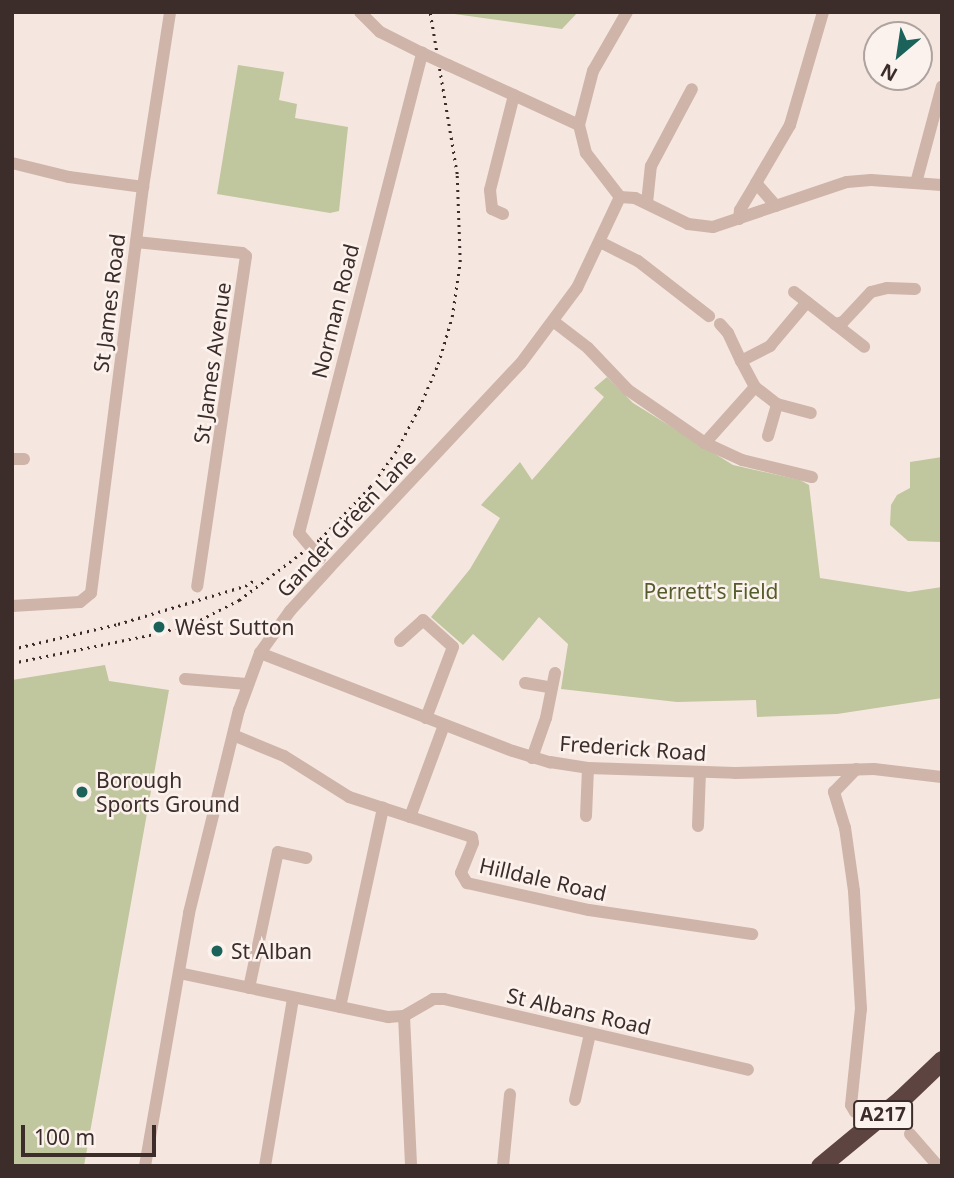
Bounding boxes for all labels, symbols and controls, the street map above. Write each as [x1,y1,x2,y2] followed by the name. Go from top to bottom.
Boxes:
[863,21,933,91] north arrow
[876,58,902,88] text: N
[88,232,130,374] street label: St James Road
[306,241,364,381] street label: Norman Road
[188,281,236,445] street label: St James Avenue
[271,444,421,602] street label: Gander Green Lane
[643,578,779,604] park label: Perrett's Field
[175,614,294,640] place label: West Sutton
[149,617,169,637] marker: West Sutton
[559,730,707,766] street label: Frederick Road
[96,767,240,817] place label: Borough Sports Ground
[74,784,90,800] marker: Borough Sports Ground
[477,852,609,906] street label: Hilldale Road
[231,938,312,964] place label: St Alban
[209,943,225,959] marker: St Alban
[505,982,653,1040] street label: St Albans Road
[852,1100,914,1130] road number: A217
[24,1112,159,1156] scale bar
[34,1123,95,1151] text: 100 m

